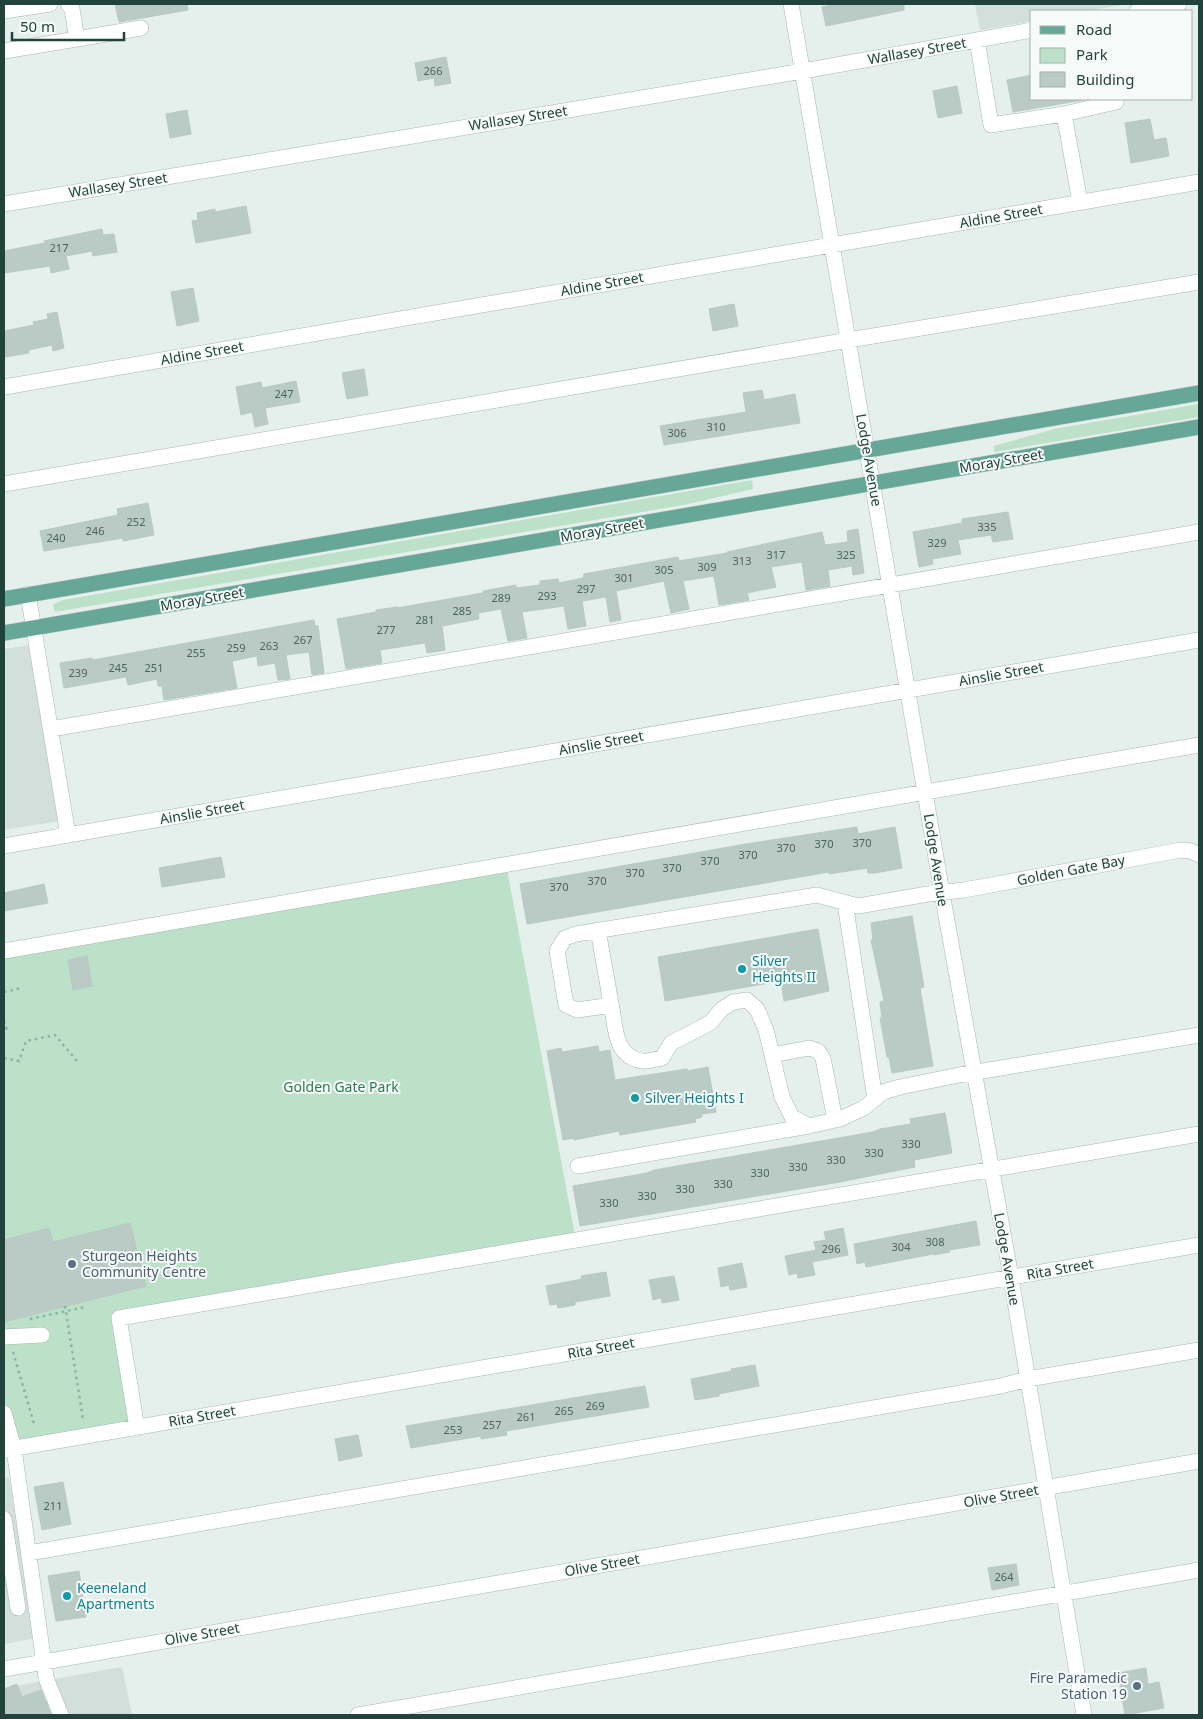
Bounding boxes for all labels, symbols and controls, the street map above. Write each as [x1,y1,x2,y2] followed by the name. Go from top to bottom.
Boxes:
[12,10,125,42] scale bar
[1030,10,1193,100] legend
[20,16,55,36] text: 50 m
[1076,19,1112,39] text: Road
[866,32,968,69] street label: Wallasey Street
[1076,44,1108,64] text: Park
[424,63,442,78] house number: 266
[1076,69,1134,89] text: Building
[467,100,569,135] street label: Wallasey Street
[67,167,169,202] street label: Wallasey Street
[958,199,1044,232] street label: Aldine Street
[50,240,68,255] house number: 217
[559,267,645,300] street label: Aldine Street
[159,336,245,369] street label: Aldine Street
[275,386,293,401] house number: 247
[852,412,887,508] street label: Lodge Avenue
[707,419,725,434] house number: 310
[668,425,686,440] house number: 306
[958,444,1044,477] street label: Moray Street
[559,513,645,546] street label: Moray Street
[127,514,145,529] house number: 252
[978,519,996,534] house number: 335
[86,523,104,538] house number: 246
[47,530,65,545] house number: 240
[928,535,946,550] house number: 329
[767,547,785,562] house number: 317
[837,547,855,562] house number: 325
[733,553,751,568] house number: 313
[698,559,716,574] house number: 309
[655,562,673,577] house number: 305
[615,570,633,585] house number: 301
[577,581,595,596] house number: 297
[159,582,245,615] street label: Moray Street
[538,588,556,603] house number: 293
[492,590,510,605] house number: 289
[453,603,471,618] house number: 285
[416,612,434,627] house number: 281
[377,622,395,637] house number: 277
[294,632,312,647] house number: 267
[260,638,278,653] house number: 263
[227,640,245,655] house number: 259
[187,645,205,660] house number: 255
[957,657,1045,690] street label: Ainslie Street
[109,660,127,675] house number: 245
[145,660,163,675] house number: 251
[69,665,87,680] house number: 239
[557,726,645,759] street label: Ainslie Street
[158,795,246,828] street label: Ainslie Street
[920,812,953,908] street label: Lodge Avenue
[853,835,871,850] house number: 370
[815,836,833,851] house number: 370
[777,840,795,855] house number: 370
[739,847,757,862] house number: 370
[1015,850,1127,889] street label: Golden Gate Bay
[701,853,719,868] house number: 370
[663,860,681,875] house number: 370
[626,865,644,880] house number: 370
[588,873,606,888] house number: 370
[550,879,568,894] house number: 370
[752,951,816,986] place label: Silver Heights II
[736,963,748,975] marker: Silver Heights II
[283,1077,399,1096] park label: Golden Gate Park
[645,1088,744,1107] place label: Silver Heights I
[629,1092,641,1104] marker: Silver Heights I
[902,1136,920,1151] house number: 330
[865,1145,883,1160] house number: 330
[827,1152,845,1167] house number: 330
[789,1159,807,1174] house number: 330
[751,1165,769,1180] house number: 330
[714,1176,732,1191] house number: 330
[676,1181,694,1196] house number: 330
[638,1188,656,1203] house number: 330
[600,1195,618,1210] house number: 330
[990,1211,1025,1307] street label: Lodge Avenue
[926,1234,944,1249] house number: 308
[892,1239,911,1254] house number: 304
[822,1241,840,1256] house number: 296
[82,1246,206,1281] place label: Sturgeon Heights Community Centre
[1025,1253,1095,1284] street label: Rita Street
[66,1258,78,1270] marker: Sturgeon Heights Community Centre
[566,1332,636,1363] street label: Rita Street
[586,1398,604,1413] house number: 269
[167,1400,237,1431] street label: Rita Street
[555,1403,573,1418] house number: 265
[517,1409,535,1424] house number: 261
[483,1417,501,1432] house number: 257
[444,1422,462,1437] house number: 253
[962,1480,1040,1511] street label: Olive Street
[44,1498,62,1513] house number: 211
[563,1549,641,1580] street label: Olive Street
[995,1569,1014,1584] house number: 264
[77,1578,155,1613] place label: Keeneland Apartments
[61,1590,73,1602] marker: Keeneland Apartments
[163,1618,241,1649] street label: Olive Street
[1029,1668,1127,1703] place label: Fire Paramedic Station 19
[1131,1680,1143,1692] marker: Fire Paramedic Station 19

